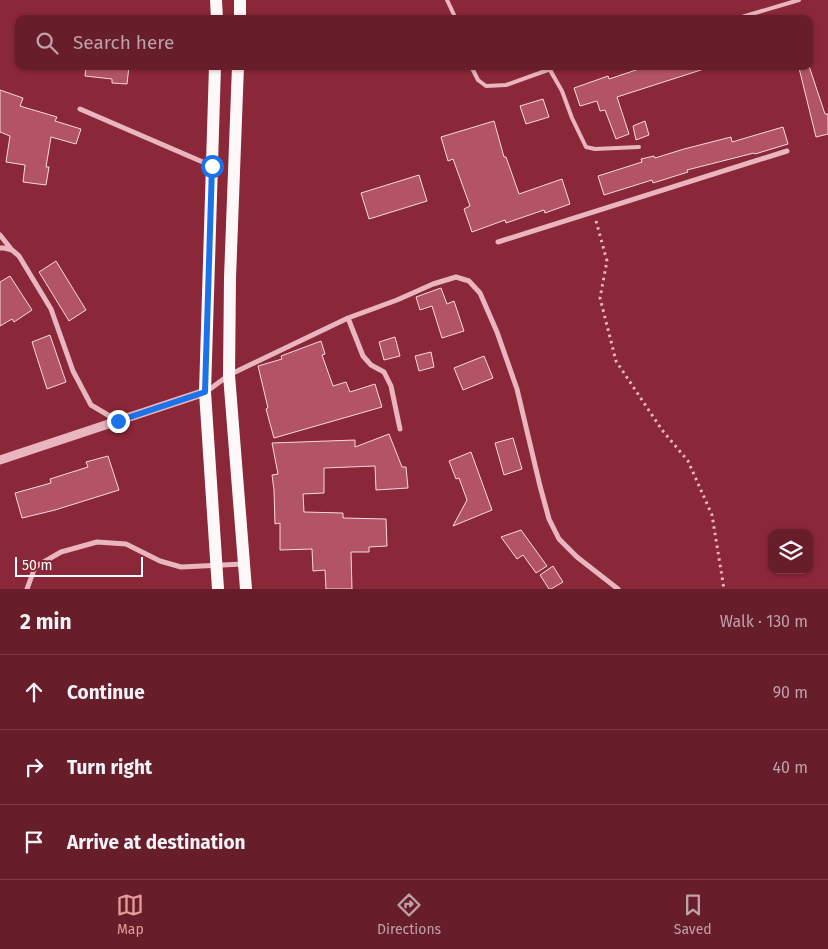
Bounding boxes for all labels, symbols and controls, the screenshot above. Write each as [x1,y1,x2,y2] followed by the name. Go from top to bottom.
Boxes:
[15,15,813,70] search box
[33,29,61,57] icon: search
[73,31,174,54] text: Search here
[201,155,224,178] route start
[107,410,130,433] route end
[768,529,813,574] map controls
[768,529,813,574] button: layers
[15,554,142,577] scale bar
[22,557,53,574] text: 50 m
[20,609,72,635] text: 2 min
[720,612,808,631] text: Walk · 130 m
[20,678,48,706] icon: ahead
[67,681,145,704] text: Continue
[773,683,808,702] text: 90 m
[20,753,48,781] icon: right
[67,756,152,779] text: Turn right
[773,758,808,777] text: 40 m
[20,828,48,856] icon: arrive
[67,831,246,854] text: Arrive at destination
[116,891,144,938] tab: Map
[377,891,441,938] tab: Directions
[674,891,712,938] tab: Saved

